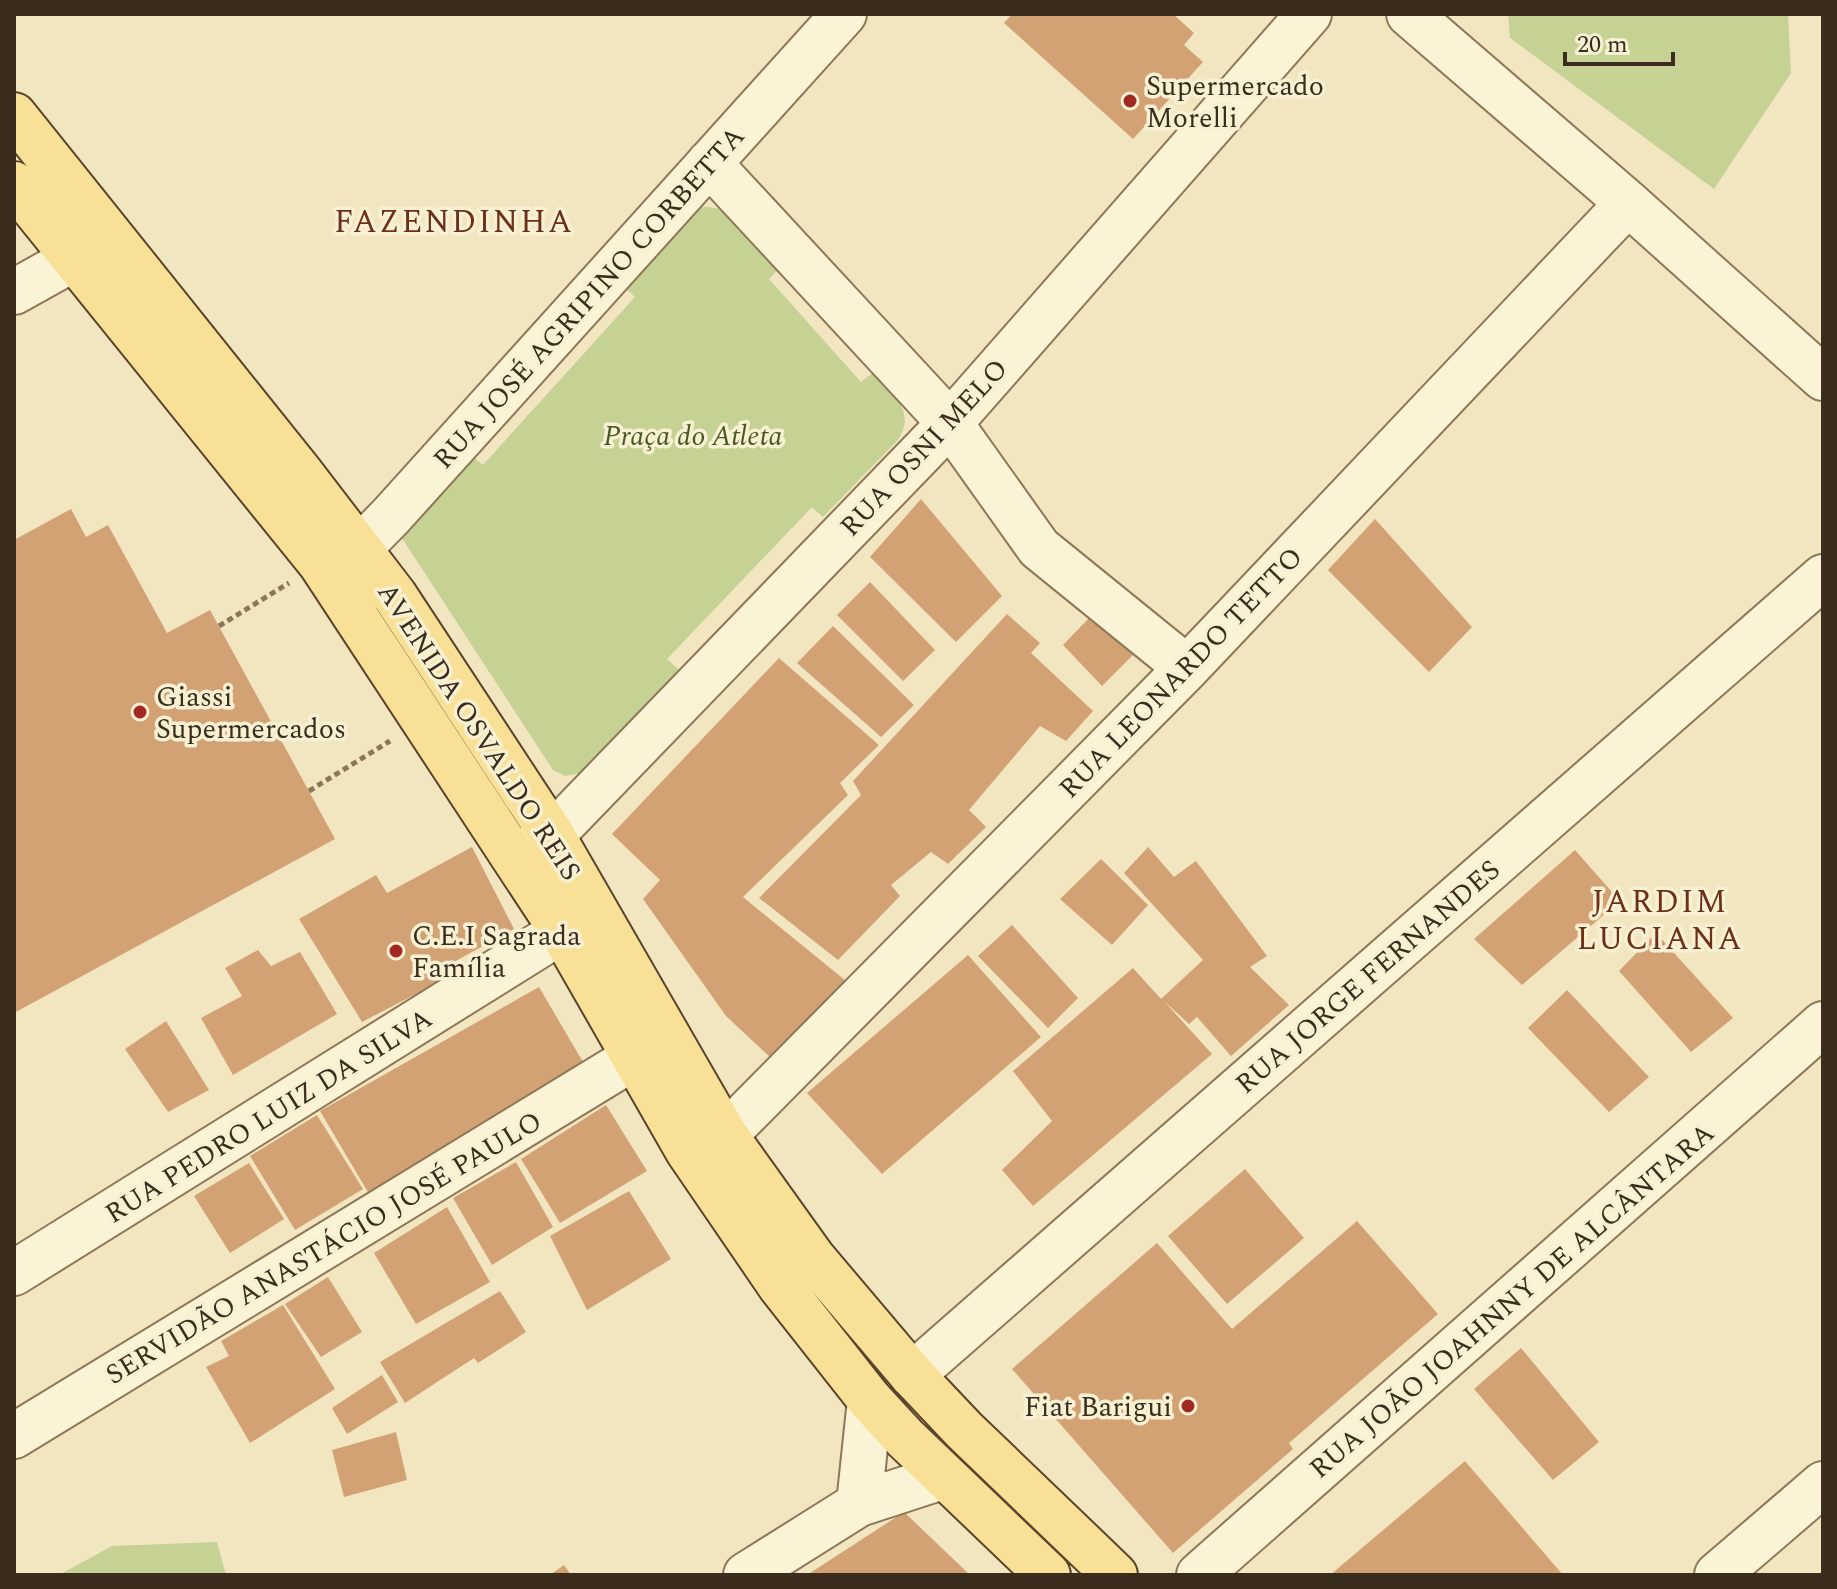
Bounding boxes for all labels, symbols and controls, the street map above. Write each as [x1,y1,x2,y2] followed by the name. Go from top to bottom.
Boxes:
[1565,16,1673,66] scale bar
[1577,27,1628,63] text: 20 m
[1146,65,1324,140] place label: Supermercado Morelli
[1121,92,1139,110] marker: Supermercado Morelli
[423,117,755,479] street label: RUA JOSÉ AGRIPINO CORBETTA
[334,198,574,247] district label: FAZENDINHA
[830,349,1018,547] street label: RUA OSNI MELO
[604,415,782,458] park label: Praça do Atleta
[1049,537,1313,809] street label: RUA LEONARDO TETTO
[366,574,592,890] street label: AVENIDA OSVALDO REIS
[156,676,346,751] place label: Giassi Supermercados
[131,703,149,721] marker: Giassi Supermercados
[1226,849,1510,1105] street label: RUA JORGE FERNANDES
[1576,878,1744,964] district label: JARDIM LUCIANA
[412,915,581,990] place label: C.E.I Sagrada Família
[387,942,405,960] marker: C.E.I Sagrada Família
[97,998,441,1235] street label: RUA PEDRO LUIZ DA SILVA
[97,1100,550,1396] street label: SERVIDÃO ANASTÁCIO JOSÉ PAULO
[1300,1113,1724,1490] street label: RUA JOÃO JOAHNNY DE ALCÂNTARA
[1024,1386,1172,1429] place label: Fiat Barigui
[1179,1397,1197,1415] marker: Fiat Barigui

